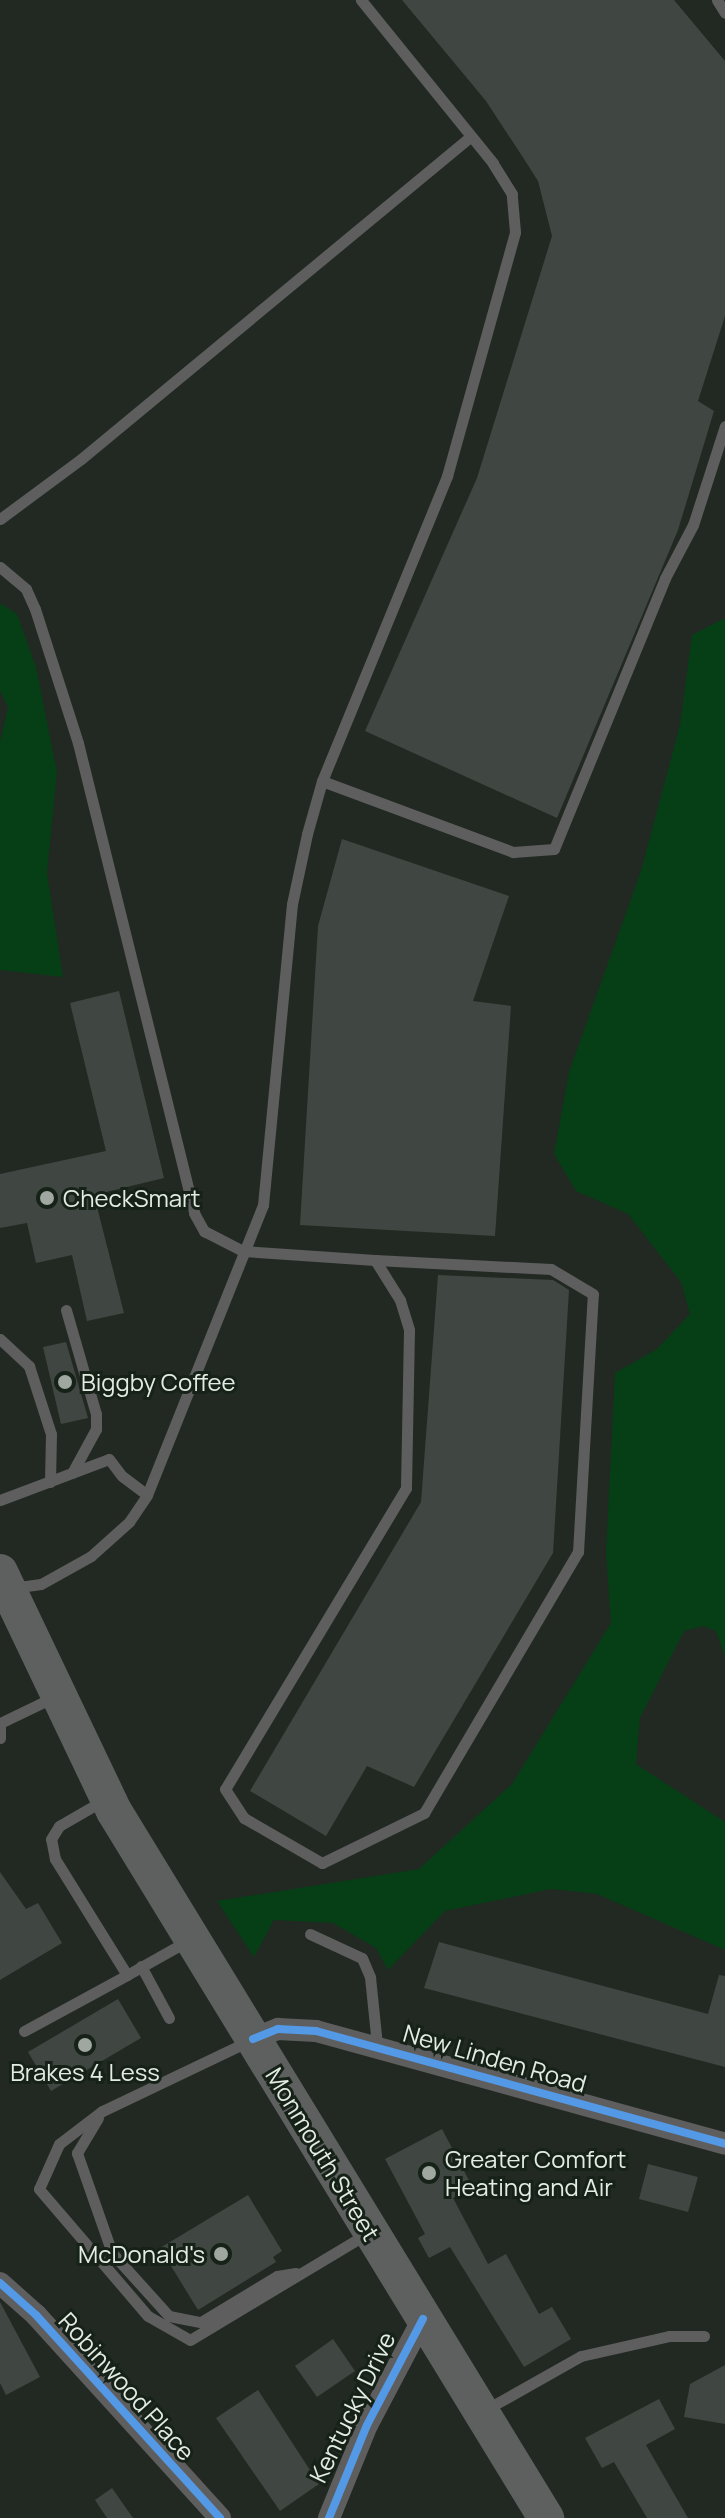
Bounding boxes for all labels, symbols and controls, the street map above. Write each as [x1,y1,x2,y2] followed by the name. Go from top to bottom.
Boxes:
[63,1184,200,1212] place label: CheckSmart
[38,1189,56,1207] marker: CheckSmart
[81,1368,236,1396] place label: Biggby Coffee
[56,1373,74,1391] marker: Biggby Coffee
[400,2018,590,2098] street label: New Linden Road
[76,2036,94,2054] marker: Brakes 4 Less
[10,2058,160,2086] place label: Brakes 4 Less
[260,2062,386,2246] street label: Monmouth Street
[445,2145,626,2201] place label: Greater Comfort Heating and Air
[420,2164,438,2182] marker: Greater Comfort Heating and Air
[78,2240,205,2268] place label: McDonald's
[212,2245,230,2263] marker: McDonald's
[53,2306,201,2466] street label: Robinwood Place
[303,2327,401,2487] street label: Kentucky Drive

